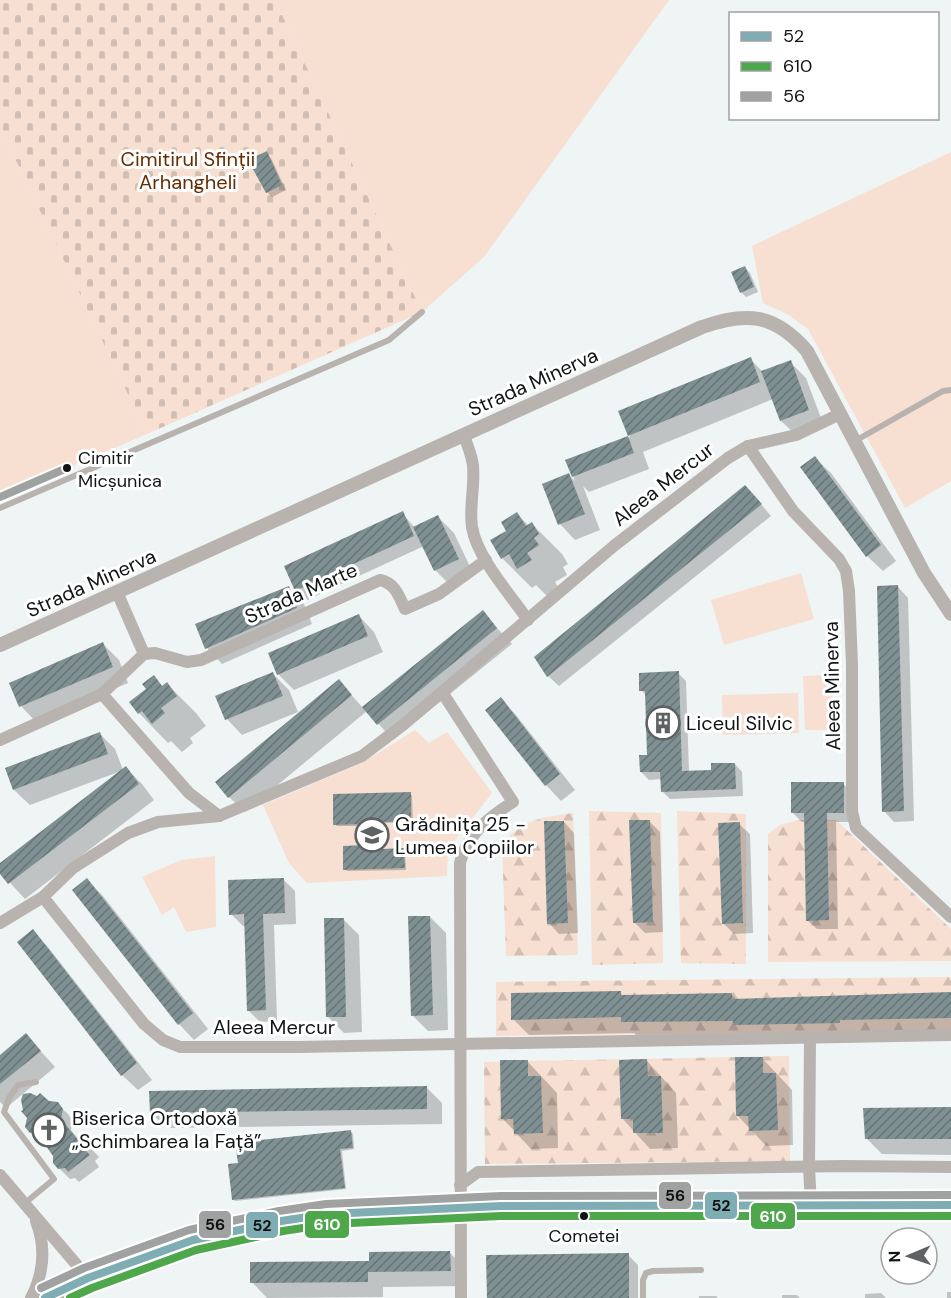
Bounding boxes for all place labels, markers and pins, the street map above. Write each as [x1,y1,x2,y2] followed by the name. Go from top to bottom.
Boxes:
[78,446,162,493] place label: Cimitir Micșunica
[61,462,73,474] marker: Cimitir Micșunica
[645,705,681,741] building icon: Liceul Silvic
[686,710,793,736] place label: Liceul Silvic
[395,811,534,860] place label: Grădinița 25 - Lumea Copiilor
[354,817,390,853] school or university icon: Grădinița 25 - Lumea Copiilor
[72,1105,261,1154] place label: Biserica Ortodoxă „Schimbarea la Față”
[31,1112,67,1148] church icon: Biserica Ortodoxă „Schimbarea la Față”
[578,1210,590,1222] marker: Cometei
[549,1224,619,1248] place label: Cometei

